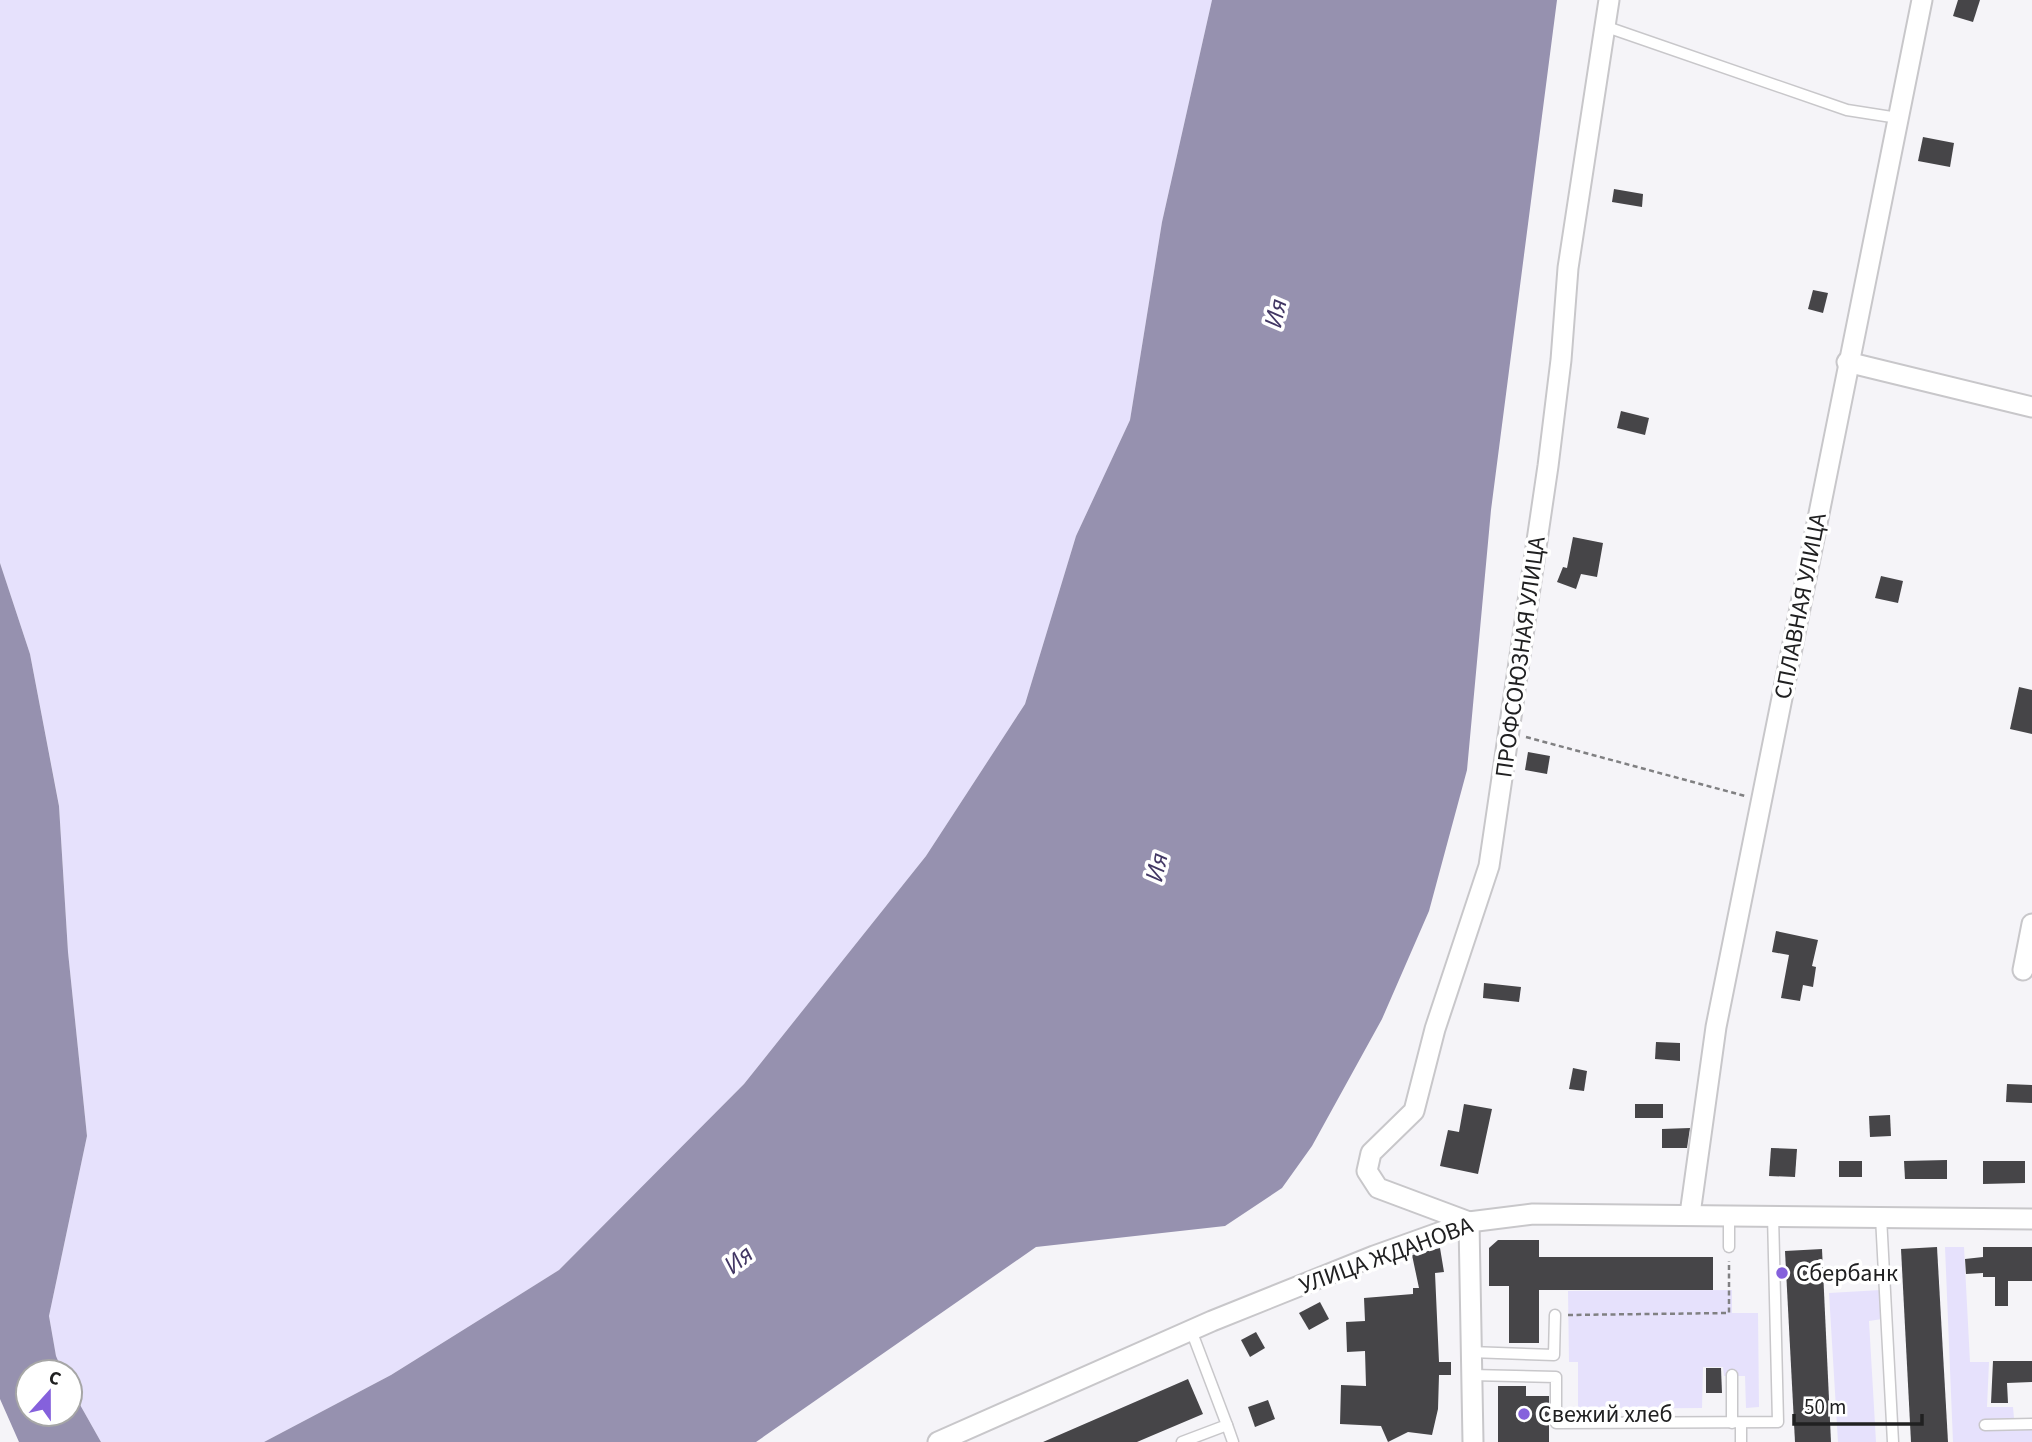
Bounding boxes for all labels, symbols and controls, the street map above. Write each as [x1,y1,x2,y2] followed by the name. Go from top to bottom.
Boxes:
[1254,295,1297,331] water label: Ия
[1765,510,1836,702] street label: СПЛАВНАЯ УЛИЦА
[1486,534,1555,780] street label: ПРОФСОЮЗНАЯ УЛИЦА
[1135,849,1178,885] water label: Ия
[1295,1208,1478,1303] street label: УЛИЦА ЖДАНОВА
[715,1236,761,1283] water label: Ия
[1796,1256,1898,1291] place label: Сбербанк
[1774,1265,1790,1281] marker: Сбербанк
[14,1358,84,1428] north arrow
[45,1364,65,1393] text: С
[1794,1382,1922,1426] scale bar
[1804,1392,1846,1422] text: 50 m
[1538,1397,1673,1432] place label: Свежий хлеб
[1516,1406,1532,1422] marker: Свежий хлеб

